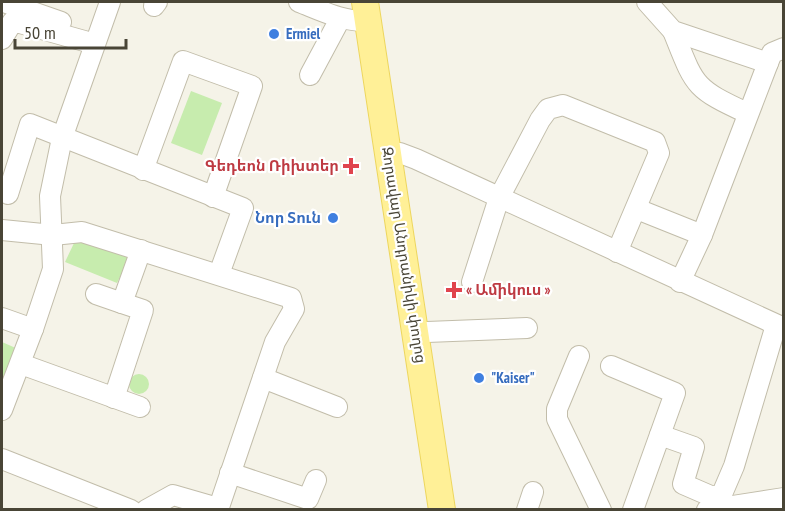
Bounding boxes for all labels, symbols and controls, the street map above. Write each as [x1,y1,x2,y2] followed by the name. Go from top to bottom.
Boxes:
[15,12,126,50] scale bar
[24,21,56,44] text: 50 m
[286,24,321,43] place label: Ermiel
[267,27,281,41] marker: Ermiel
[378,145,431,365] street label: Զորավար Անդրանիկի փողոց
[205,156,339,175] place label: Գեդեոն Ռիխտեր
[344,159,358,173] marker: Գեդեոն Ռիխտեր
[255,208,321,227] place label: Նոր Տուն
[326,211,340,225] marker: Նոր Տուն
[466,280,551,299] place label: « Ամիկուս »
[447,283,461,297] marker: « Ամիկուս »
[491,368,535,387] place label: "Kaiser"
[472,371,486,385] marker: "Kaiser"

